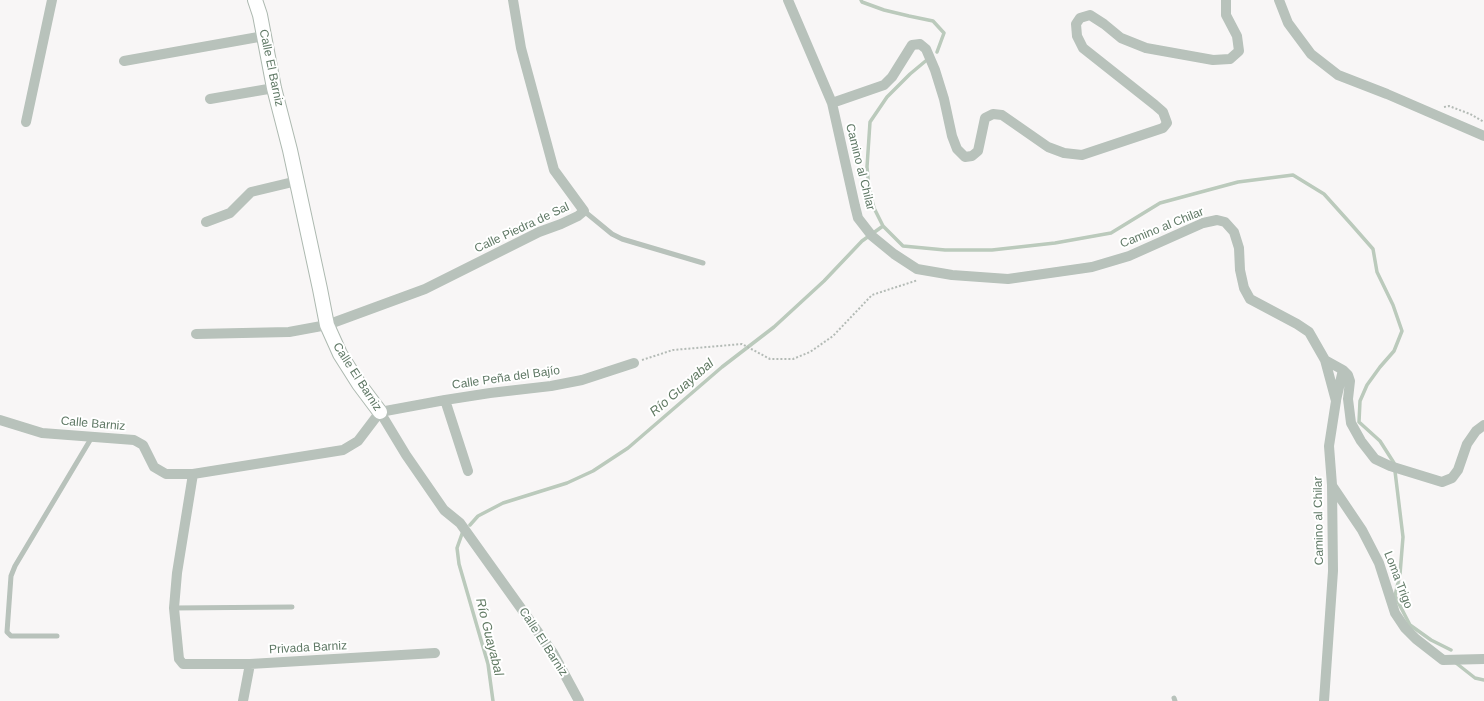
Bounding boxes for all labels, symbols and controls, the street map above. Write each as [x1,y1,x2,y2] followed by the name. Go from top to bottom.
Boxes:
[256,28,286,108] street label: Calle El Barniz
[842,122,878,212] street label: Camino al Chilar
[472,200,572,256] street label: Calle Piedra de Sal
[1118,205,1206,251] street label: Camino al Chilar
[330,340,384,414] street label: Calle El Barniz
[647,356,717,420] water label: Río Guayabal
[451,363,561,393] street label: Calle Peña del Bajío
[60,414,126,434] street label: Calle Barniz
[1311,477,1327,565] street label: Camino al Chilar
[1380,549,1416,611] street label: Loma Trigo
[472,597,506,677] water label: Río Guayabal
[516,605,570,679] street label: Calle El Barniz
[269,639,347,657] street label: Privada Barniz

